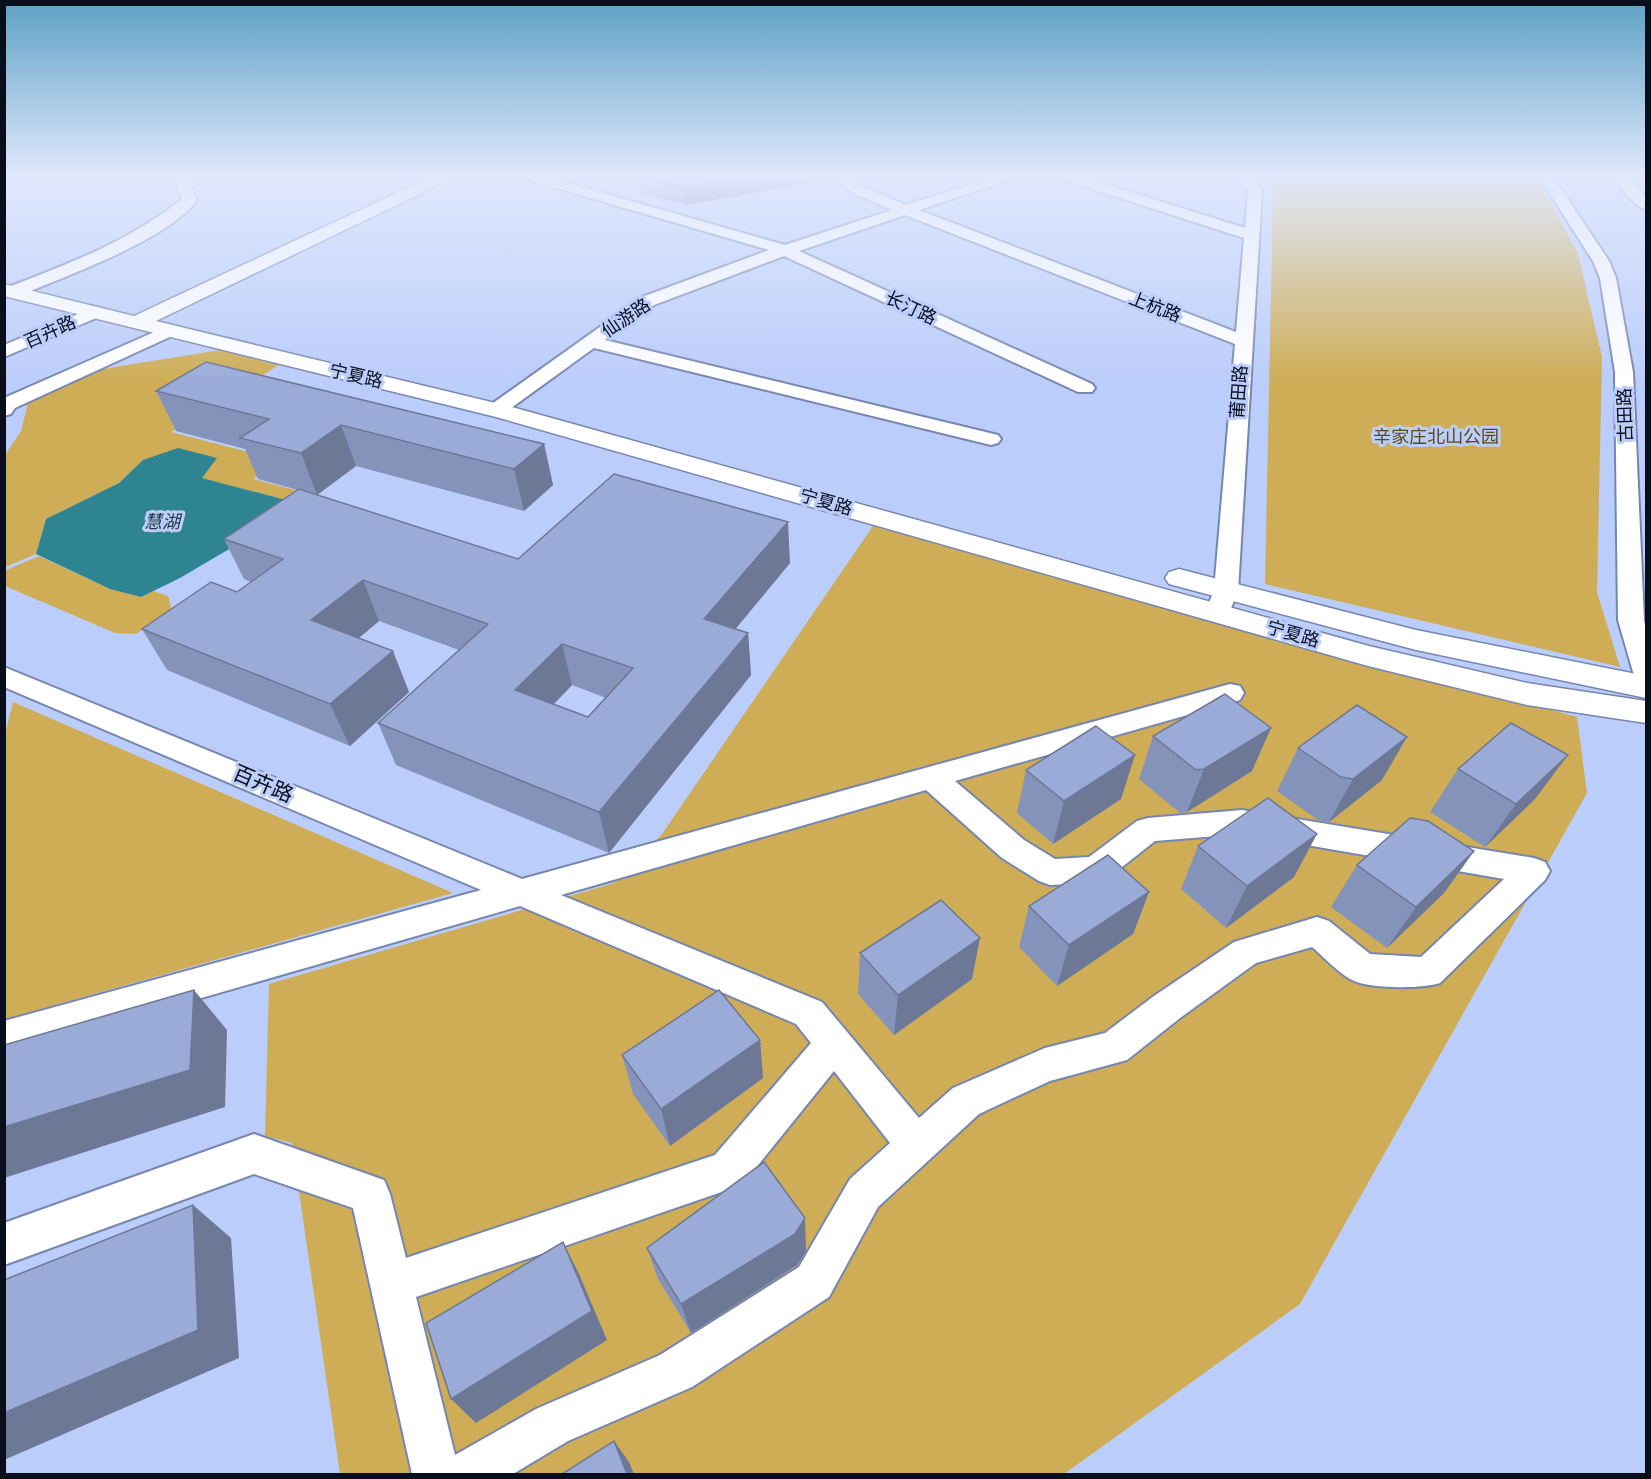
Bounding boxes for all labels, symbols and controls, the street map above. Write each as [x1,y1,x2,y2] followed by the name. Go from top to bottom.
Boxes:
[882,285,941,329] street label: 长汀路
[1126,285,1185,327] street label: 上杭路
[596,292,655,342] street label: 仙游路
[20,309,79,353] street label: 百卉路
[327,357,385,393] street label: 宁夏路
[1224,364,1252,420] street label: 莆田路
[1611,388,1637,442] street label: 古田路
[1373,424,1499,448] park label: 辛家庄北山公园
[797,482,856,520] street label: 宁夏路
[144,509,183,533] water label: 慧湖
[1264,614,1323,652] street label: 宁夏路
[229,758,298,808] street label: 百卉路

